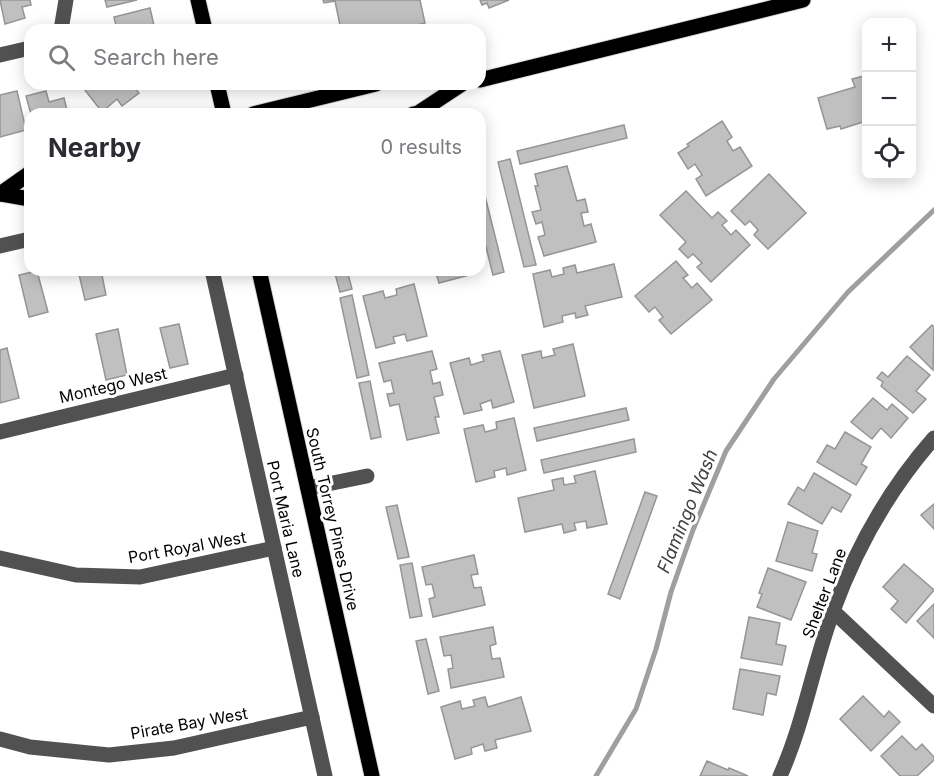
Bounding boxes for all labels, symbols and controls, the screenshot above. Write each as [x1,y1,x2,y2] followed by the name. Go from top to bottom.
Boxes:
[862,18,916,180] map controls
[862,18,916,72] button: +
[24,24,486,90] search box
[45,41,78,74] icon: search
[93,44,219,70] text: Search here
[862,72,916,126] button: −
[862,126,916,180] button: locate
[48,132,141,163] text: Nearby
[380,135,462,159] text: 0 results
[57,363,169,407] street label: Montego West
[302,426,364,612] street label: South Torrey Pines Drive
[653,446,721,576] water label: Flamingo Wash
[263,458,309,580] street label: Port Maria Lane
[127,527,247,567] street label: Port Royal West
[798,545,850,641] street label: Shelter Lane
[129,703,249,743] street label: Pirate Bay West

